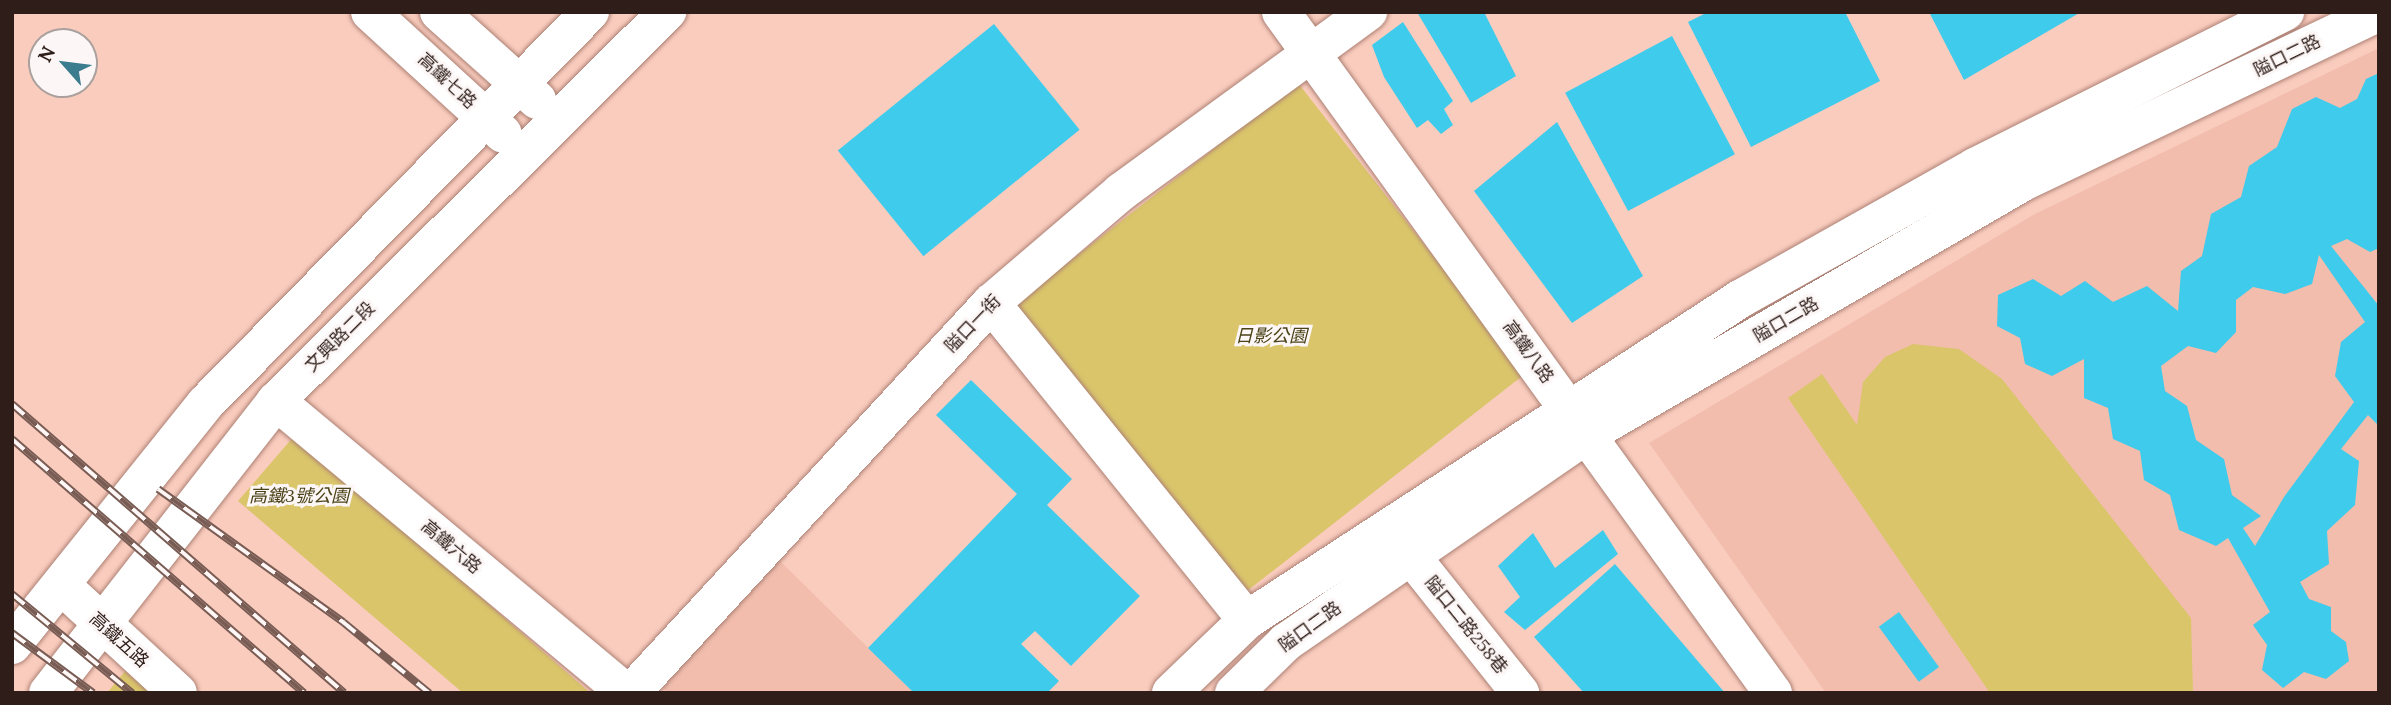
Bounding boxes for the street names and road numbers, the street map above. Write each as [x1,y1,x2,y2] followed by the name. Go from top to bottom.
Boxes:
[2250,31,2324,81] street label: 隘口二路
[413,49,481,113] street label: 高鐵七路
[940,291,1006,357] street label: 隘口一街
[1749,293,1823,347] street label: 隘口二路
[301,298,379,376] street label: 文興路二段
[1498,317,1558,387] street label: 高鐵八路
[416,516,486,578] street label: 高鐵六路
[1420,572,1512,678] street label: 隘口二路258巷
[1275,597,1345,657] street label: 隘口二路
[85,608,153,672] street label: 高鐵五路

